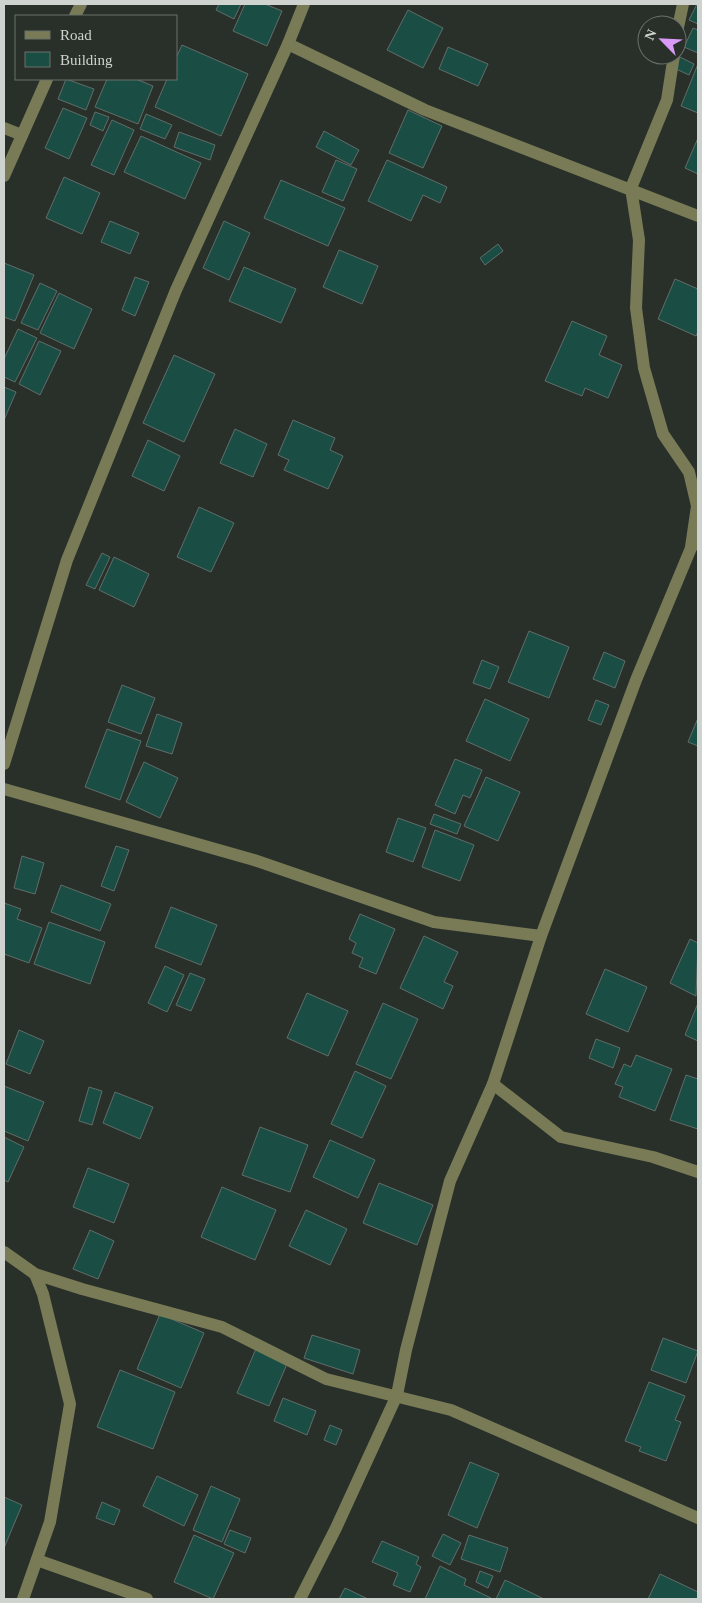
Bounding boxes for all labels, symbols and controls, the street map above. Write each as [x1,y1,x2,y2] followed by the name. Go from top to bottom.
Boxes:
[15,15,178,80] legend
[637,15,687,65] north arrow
[60,27,92,43] text: Road
[642,27,659,43] text: N
[60,52,113,68] text: Building

